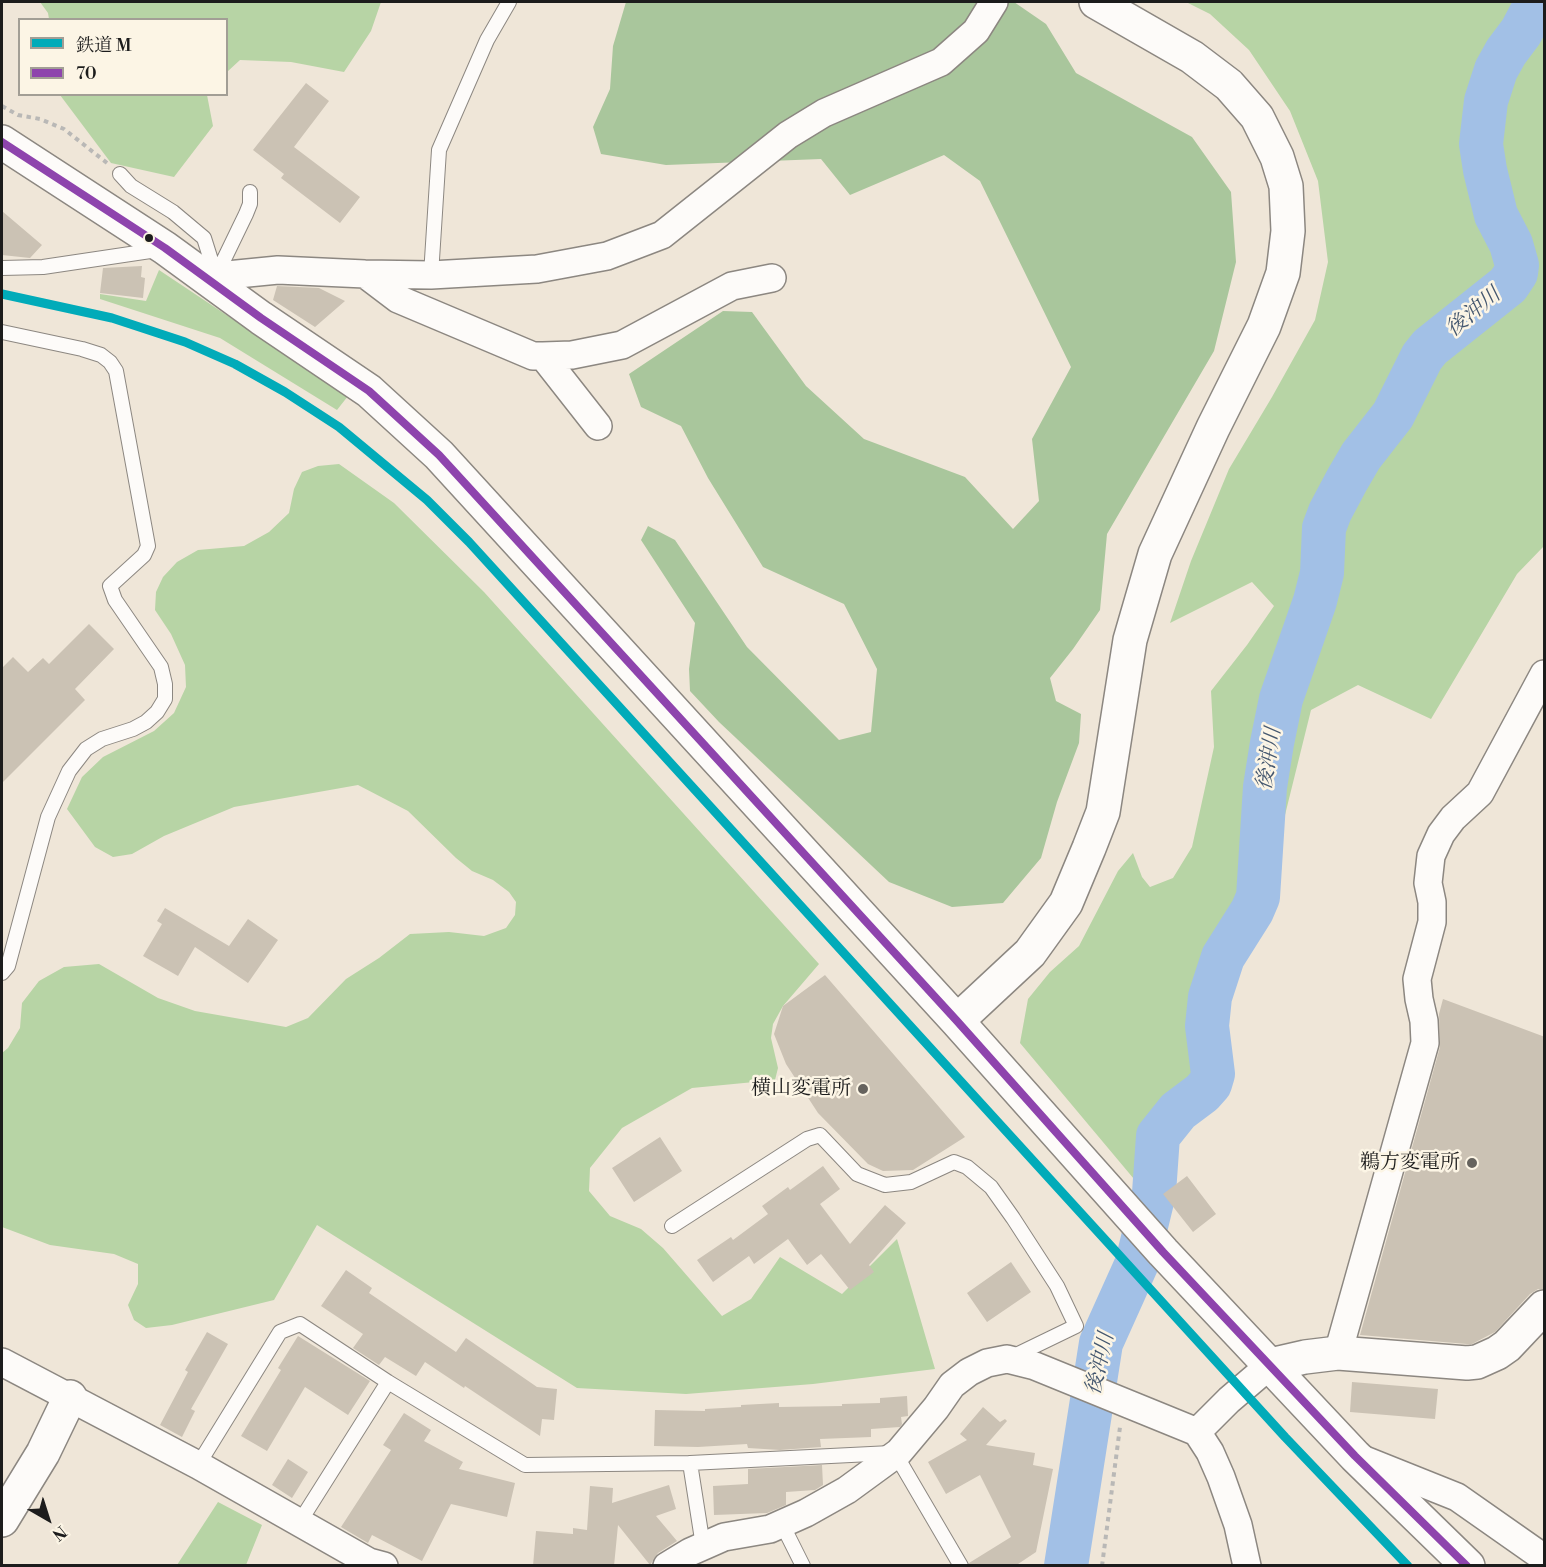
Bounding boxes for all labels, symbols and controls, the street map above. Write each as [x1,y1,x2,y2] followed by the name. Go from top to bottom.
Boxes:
[18,18,228,96] legend
[76,34,132,57] text: 鉄道 M
[76,62,97,85] text: 70
[143,232,155,244] unlabelled marker
[1442,283,1506,343] water label: 後沖川
[1253,726,1287,792] water label: 後沖川
[751,1077,851,1101] place label: 横山変電所
[856,1082,870,1096] marker: 横山変電所
[1360,1151,1460,1175] place label: 鵜方変電所
[1465,1156,1479,1170] marker: 鵜方変電所
[1082,1330,1120,1398] water label: 後沖川
[18,1489,78,1549] north arrow
[48,1521,71,1545] text: N

